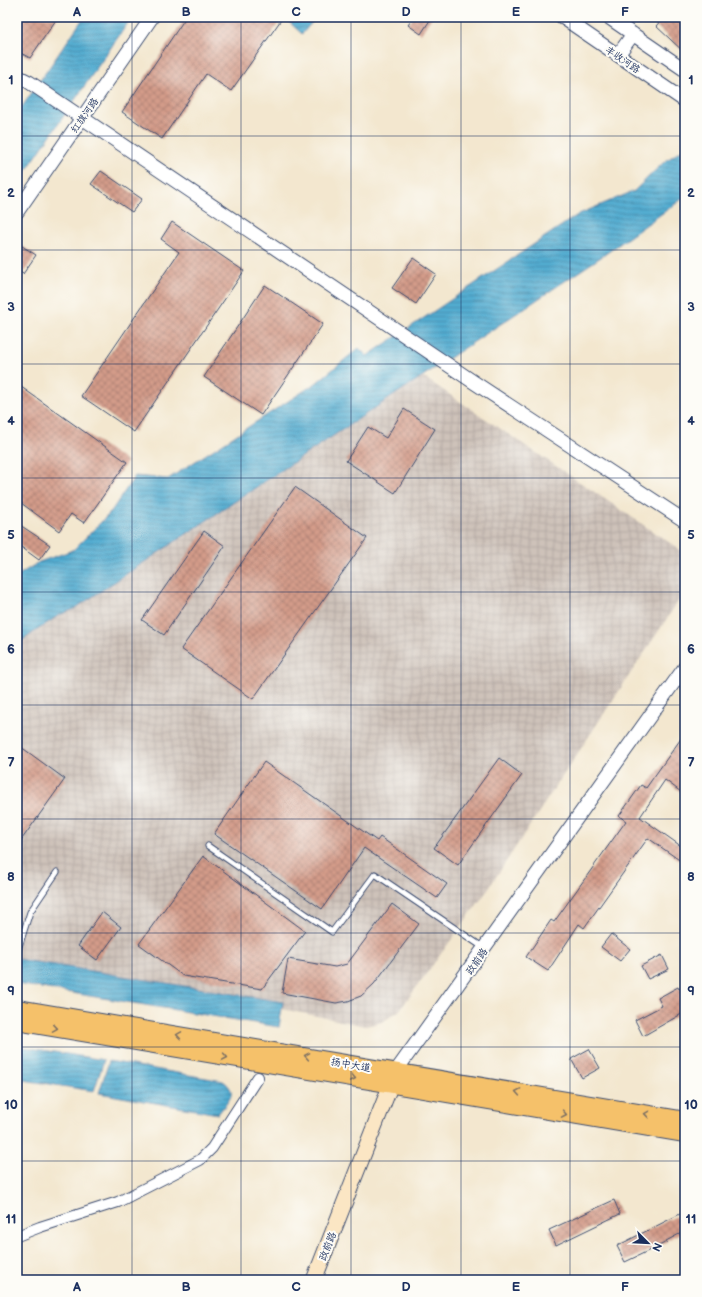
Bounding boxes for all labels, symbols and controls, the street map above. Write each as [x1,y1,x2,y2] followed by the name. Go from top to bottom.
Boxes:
[72,4,81,20] text: A
[181,4,191,20] text: B
[291,4,301,20] text: C
[401,4,411,20] text: D
[512,4,521,20] text: E
[621,4,629,20] text: F
[603,44,642,76] street label: 丰收河路
[8,72,14,88] text: 1
[688,72,694,88] text: 1
[68,96,101,135] street label: 红旗河路
[7,185,15,201] text: 2
[687,185,695,201] text: 2
[7,299,15,315] text: 3
[687,299,695,315] text: 3
[7,413,15,429] text: 4
[687,413,695,429] text: 4
[7,527,15,543] text: 5
[687,527,695,543] text: 5
[7,641,15,657] text: 6
[687,641,695,657] text: 6
[7,755,15,771] text: 7
[687,755,695,771] text: 7
[7,869,15,885] text: 8
[687,869,695,885] text: 8
[463,946,490,977] street label: 政前路
[7,983,15,999] text: 9
[687,983,695,999] text: 9
[52,1024,59,1032] one-way arrow
[176,1031,182,1040] one-way arrow
[222,1052,228,1060] one-way arrow
[304,1052,310,1061] one-way arrow
[330,1056,372,1074] street label: 扬中大道
[350,1073,356,1082] one-way arrow
[515,1088,521,1097] one-way arrow
[4,1097,18,1113] text: 10
[684,1097,698,1113] text: 10
[561,1109,567,1118] one-way arrow
[643,1110,650,1119] one-way arrow
[6,1211,16,1227] text: 11
[686,1211,696,1227] text: 11
[628,1223,668,1263] north arrow
[317,1230,339,1263] street label: 政前路
[649,1240,664,1253] text: N
[72,1279,81,1295] text: A
[181,1279,191,1295] text: B
[291,1279,301,1295] text: C
[401,1279,411,1295] text: D
[512,1279,521,1295] text: E
[621,1279,629,1295] text: F

